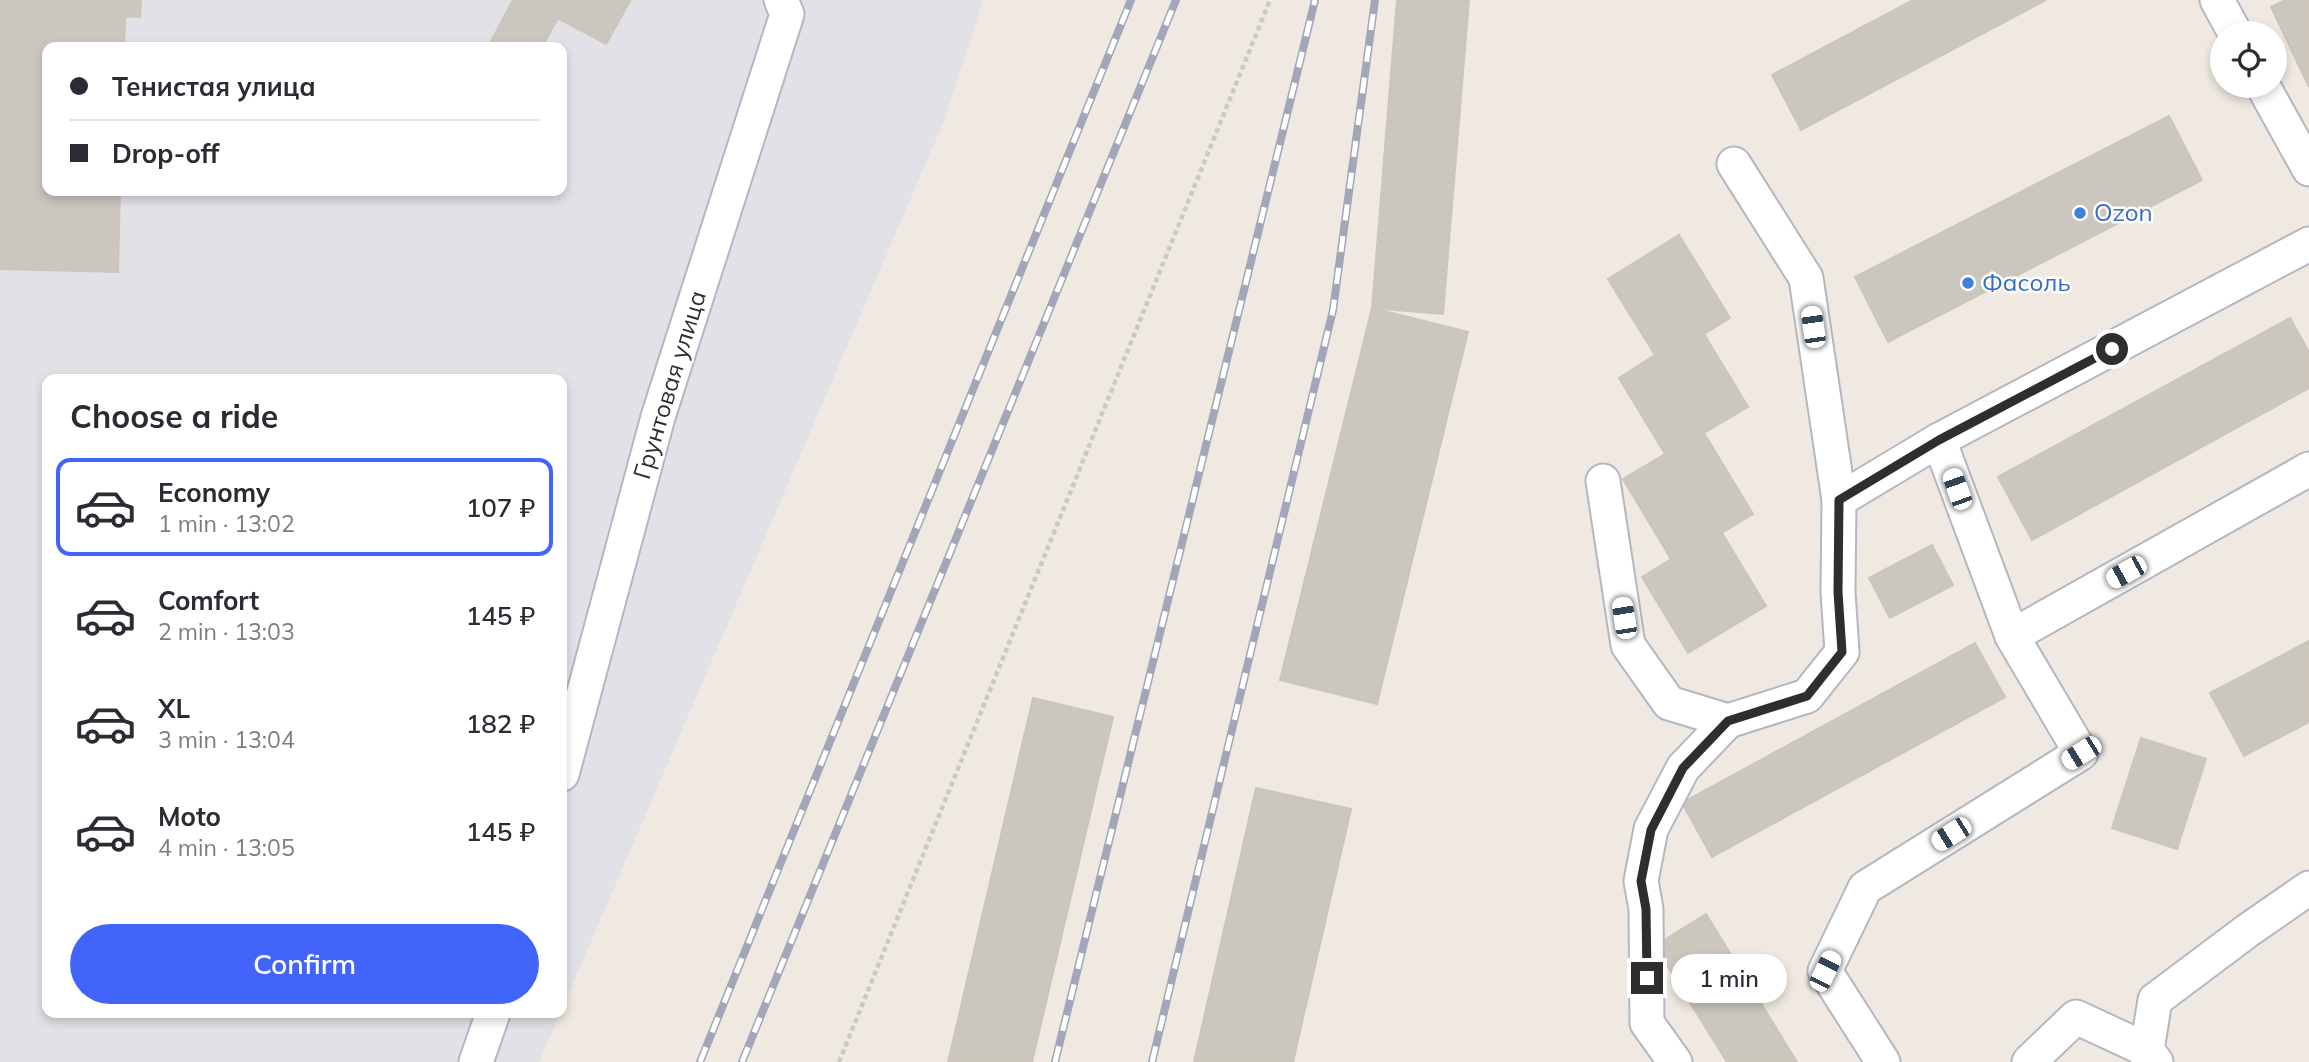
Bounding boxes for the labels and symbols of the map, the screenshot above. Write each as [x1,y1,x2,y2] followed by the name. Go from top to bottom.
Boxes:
[2094,197,2153,227] place label: Ozon
[2072,205,2088,221] marker: Ozon
[1982,267,2071,297] place label: Фасоль
[1960,275,1976,291] marker: Фасоль
[626,287,712,483] street label: Грунтовая улица
[1800,305,1827,349] car
[2096,333,2128,365] route start
[1940,466,1975,512] car
[2103,553,2150,591] car
[1611,596,1638,640] car
[2058,733,2105,773] car
[1928,814,1975,854] car
[1807,948,1844,994] car
[1672,954,1787,1002] callout: 1 min
[1631,962,1663,994] route end

